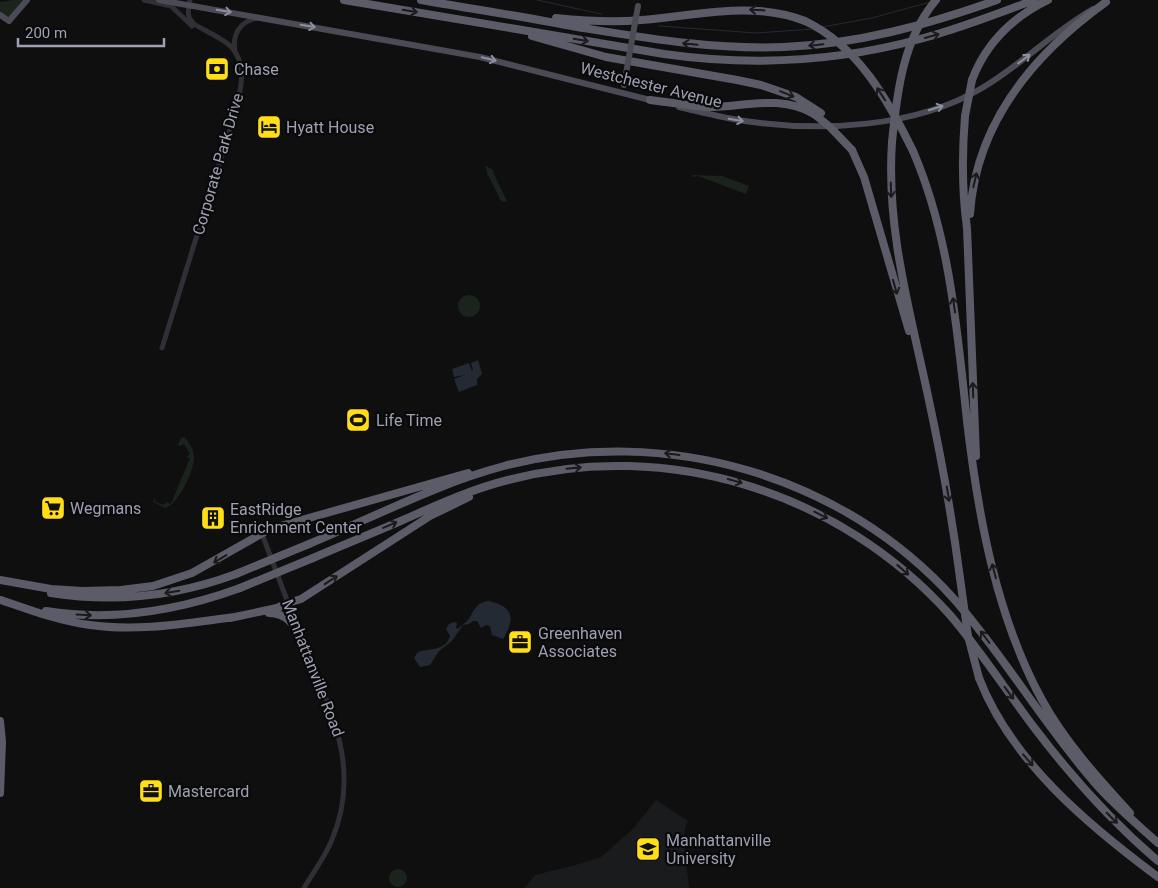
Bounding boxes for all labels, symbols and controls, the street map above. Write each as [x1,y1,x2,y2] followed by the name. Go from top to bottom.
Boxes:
[750,6,766,15] one-way arrow
[216,7,232,17] one-way arrow
[401,7,417,17] one-way arrow
[18,15,164,47] scale bar
[300,22,316,32] one-way arrow
[25,24,67,42] text: 200 m
[923,31,939,40] one-way arrow
[573,36,589,46] one-way arrow
[683,40,699,49] one-way arrow
[808,40,824,50] one-way arrow
[1017,53,1030,64] one-way arrow
[480,55,496,64] one-way arrow
[204,56,230,82] bank icon: Chase
[578,58,724,112] street label: Westchester Avenue
[234,60,279,79] place label: Chase
[876,87,886,101] one-way arrow
[779,89,794,99] one-way arrow
[189,91,247,237] street label: Corporate Park Drive
[928,103,944,112] one-way arrow
[256,114,282,140] hotel icon: Hyatt House
[728,115,744,125] one-way arrow
[286,118,374,137] place label: Hyatt House
[971,173,980,189] one-way arrow
[886,182,896,198] one-way arrow
[891,278,901,294] one-way arrow
[949,297,959,313] one-way arrow
[968,382,977,398] one-way arrow
[345,407,371,433] sports icon: Life Time
[376,411,442,430] place label: Life Time
[664,449,680,459] one-way arrow
[566,463,582,473] one-way arrow
[727,476,743,486] one-way arrow
[943,486,953,502] one-way arrow
[40,495,66,521] supermarket icon: Wegmans
[70,499,141,518] place label: Wegmans
[230,500,362,537] place label: EastRidge Enrichment Center
[200,505,226,531] building icon: EastRidge Enrichment Center
[813,511,828,520] one-way arrow
[382,520,397,530] one-way arrow
[213,554,227,564] one-way arrow
[897,564,910,576] one-way arrow
[989,564,998,580] one-way arrow
[324,575,338,585] one-way arrow
[165,588,181,597] one-way arrow
[278,597,348,739] street label: Manhattanville Road
[75,610,91,619] one-way arrow
[538,624,622,661] place label: Greenhaven Associates
[507,629,533,655] office icon: Greenhaven Associates
[980,630,990,644] one-way arrow
[1003,686,1014,699] one-way arrow
[1022,753,1033,766] one-way arrow
[138,778,164,804] office icon: Mastercard
[168,782,249,801] place label: Mastercard
[1106,812,1118,825] one-way arrow
[666,831,771,868] place label: Manhattanville University
[635,836,661,862] school or university icon: Manhattanville University

